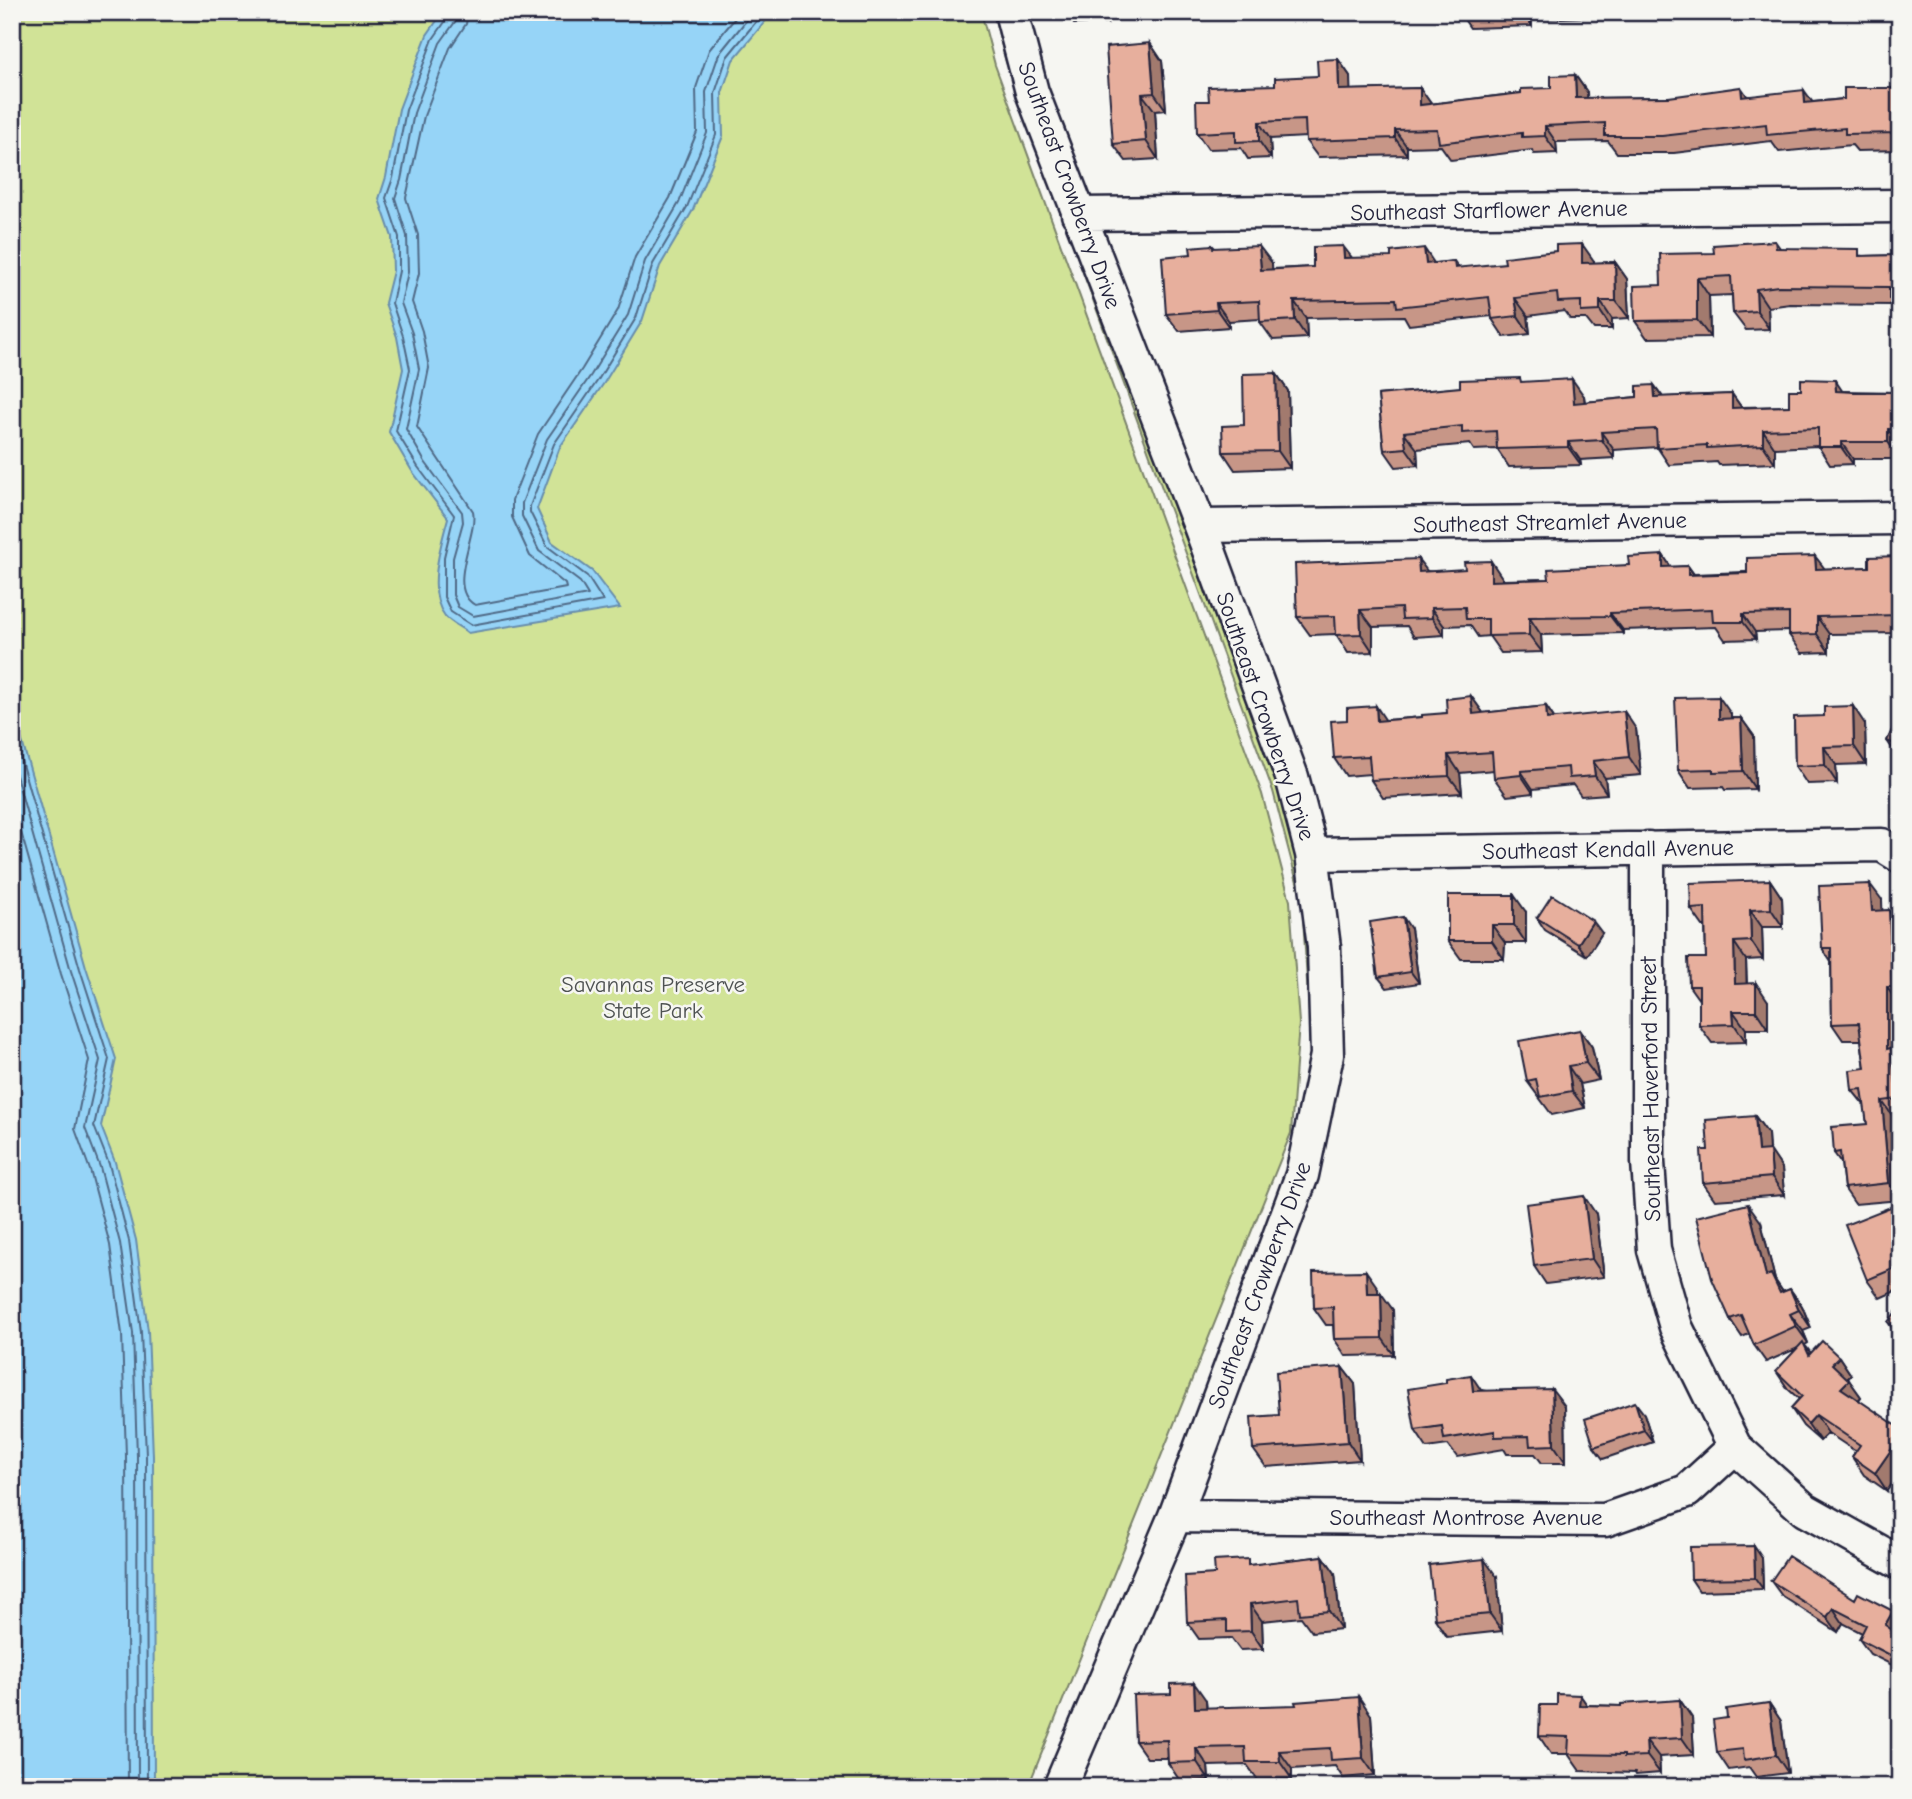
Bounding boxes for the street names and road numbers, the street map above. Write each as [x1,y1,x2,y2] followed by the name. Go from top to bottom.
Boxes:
[1012,58,1127,312] street label: Southeast Crowberry Drive
[1350,195,1628,226] street label: Southeast Starflower Avenue
[1413,507,1687,538] street label: Southeast Streamlet Avenue
[1210,588,1321,844] street label: Southeast Crowberry Drive
[1482,834,1734,865] street label: Southeast Kendall Avenue
[1635,955,1666,1222] street label: Southeast Haverford Street
[1202,1158,1317,1412] street label: Southeast Crowberry Drive
[1330,1504,1602,1531] street label: Southeast Montrose Avenue

